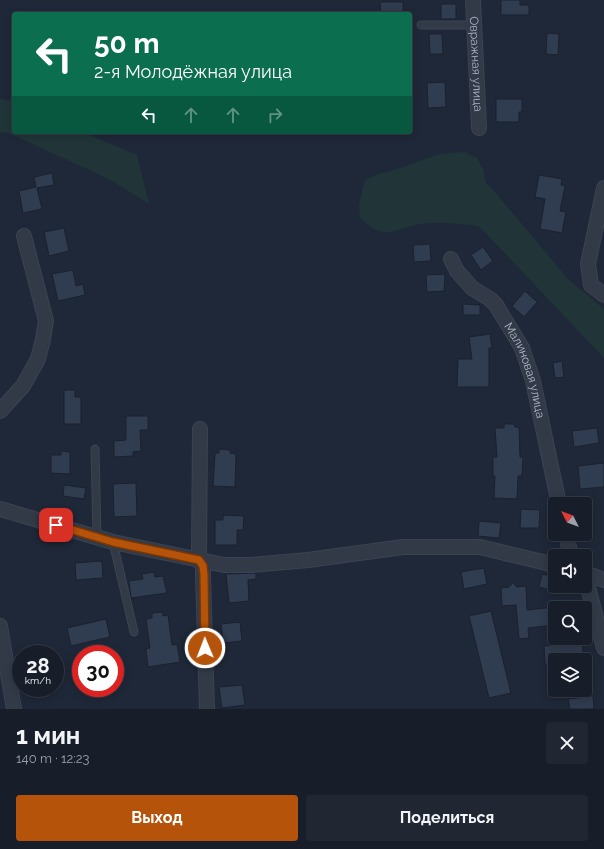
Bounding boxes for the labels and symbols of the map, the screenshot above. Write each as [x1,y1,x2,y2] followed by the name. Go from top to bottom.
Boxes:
[467,16,485,112] street label: Овражная улица
[501,320,548,419] street label: Малиновая улица
[548,497,592,541] north arrow
[39,508,73,542] pin
[184,627,226,669] position arrow
[72,645,124,697] speed limit sign: 30

